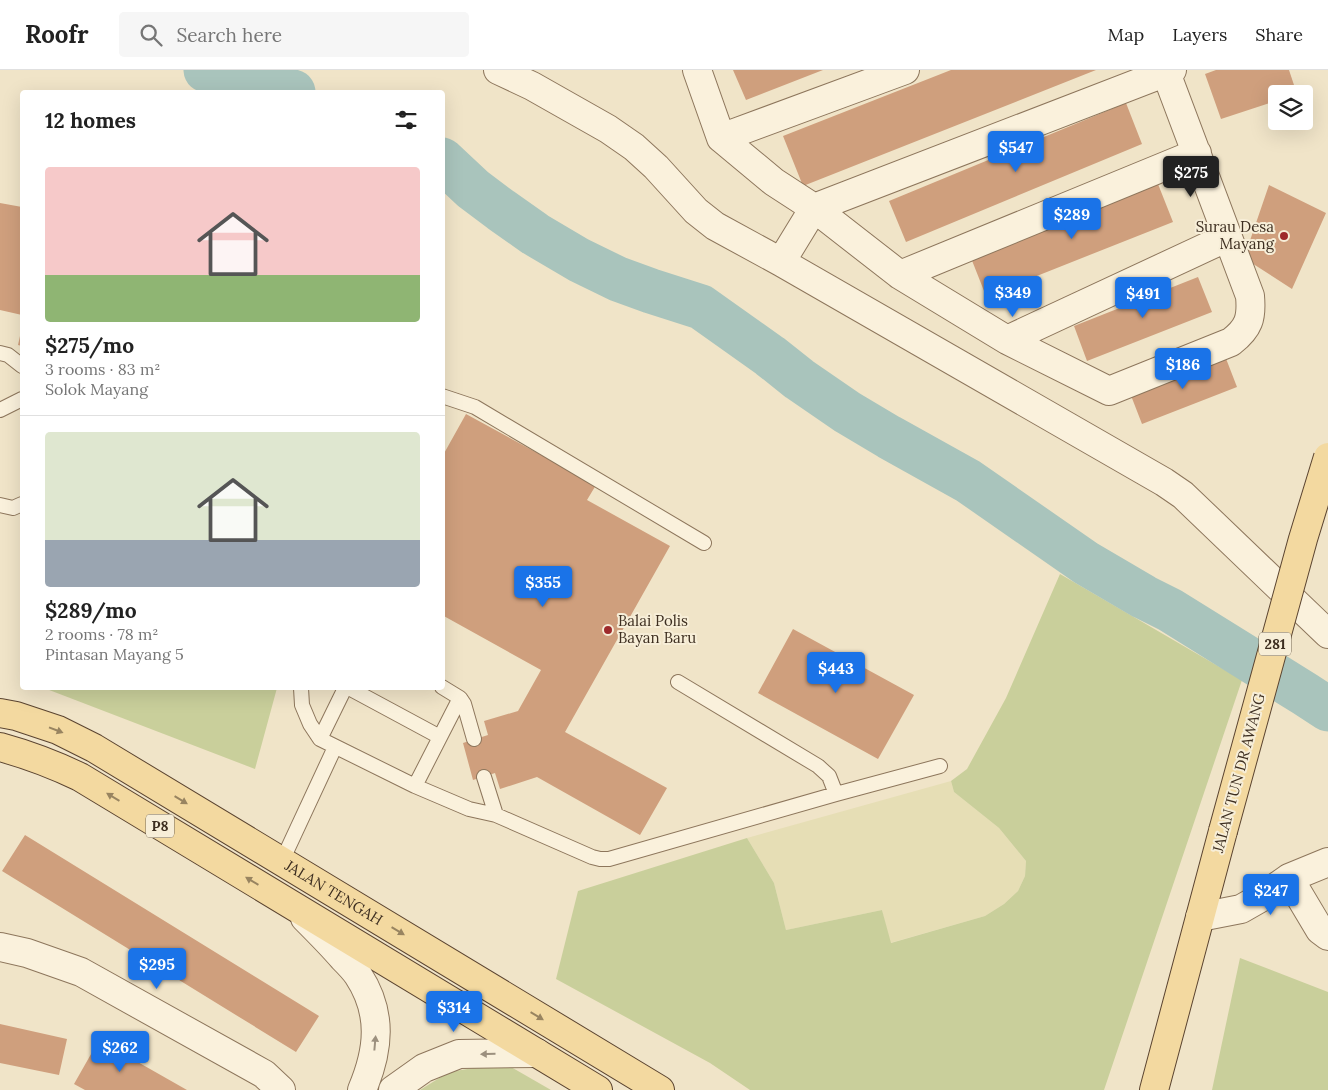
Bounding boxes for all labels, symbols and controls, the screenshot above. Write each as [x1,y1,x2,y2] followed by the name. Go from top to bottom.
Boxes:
[119,12,469,57] search box
[25,19,89,50] text: Roofr
[137,21,165,49] icon: search
[177,23,282,47] text: Search here
[1108,23,1144,46] text: Map
[1172,23,1227,46] text: Layers
[1255,23,1303,46] text: Share
[1268,85,1313,130] map controls
[1268,85,1313,130] button: layers
[392,106,420,134] icon: filters
[45,107,136,134] text: 12 homes
[986,131,1046,173] pin: $547
[999,137,1033,157] text: $547
[1161,156,1221,198] pin: $275
[1174,162,1208,182] text: $275
[1042,198,1102,240] pin: $289
[188,199,278,289] icon: home
[1054,204,1090,224] text: $289
[1196,217,1275,253] place label: Surau Desa Mayang
[1278,230,1290,242] marker: Surau Desa Mayang
[983,276,1043,318] pin: $349
[1113,276,1173,319] pin: $491
[995,282,1031,302] text: $349
[1126,283,1160,303] text: $491
[45,332,134,359] text: $275/mo
[1153,348,1213,390] pin: $186
[1166,354,1200,374] text: $186
[45,359,160,379] text: 3 rooms · 83 m²
[45,379,148,399] text: Solok Mayang
[188,465,278,555] icon: home
[513,566,573,608] pin: $355
[525,572,561,592] text: $355
[45,597,137,624] text: $289/mo
[618,611,696,647] place label: Balai Polis Bayan Baru
[45,624,159,644] text: 2 rooms · 78 m²
[602,624,614,636] marker: Balai Polis Bayan Baru
[1259,632,1291,656] road number: 281
[45,644,184,664] text: Pintasan Mayang 5
[806,652,866,694] pin: $443
[818,658,854,678] text: $443
[1208,691,1269,856] street label: JALAN TUN DR AWANG
[49,726,63,734] one-way arrow
[106,793,119,802] one-way arrow
[175,795,188,804] one-way arrow
[146,814,174,838] road number: P8
[281,855,387,929] street label: JALAN TENGAH
[1241,874,1301,916] pin: $247
[245,877,258,886] one-way arrow
[1254,880,1288,900] text: $247
[392,927,405,936] one-way arrow
[127,948,187,990] pin: $295
[139,954,175,974] text: $295
[424,990,484,1033] pin: $314
[437,997,471,1017] text: $314
[531,1011,544,1020] one-way arrow
[90,1030,150,1073] pin: $262
[371,1035,379,1051] one-way arrow
[102,1037,138,1057] text: $262
[480,1050,496,1058] one-way arrow

